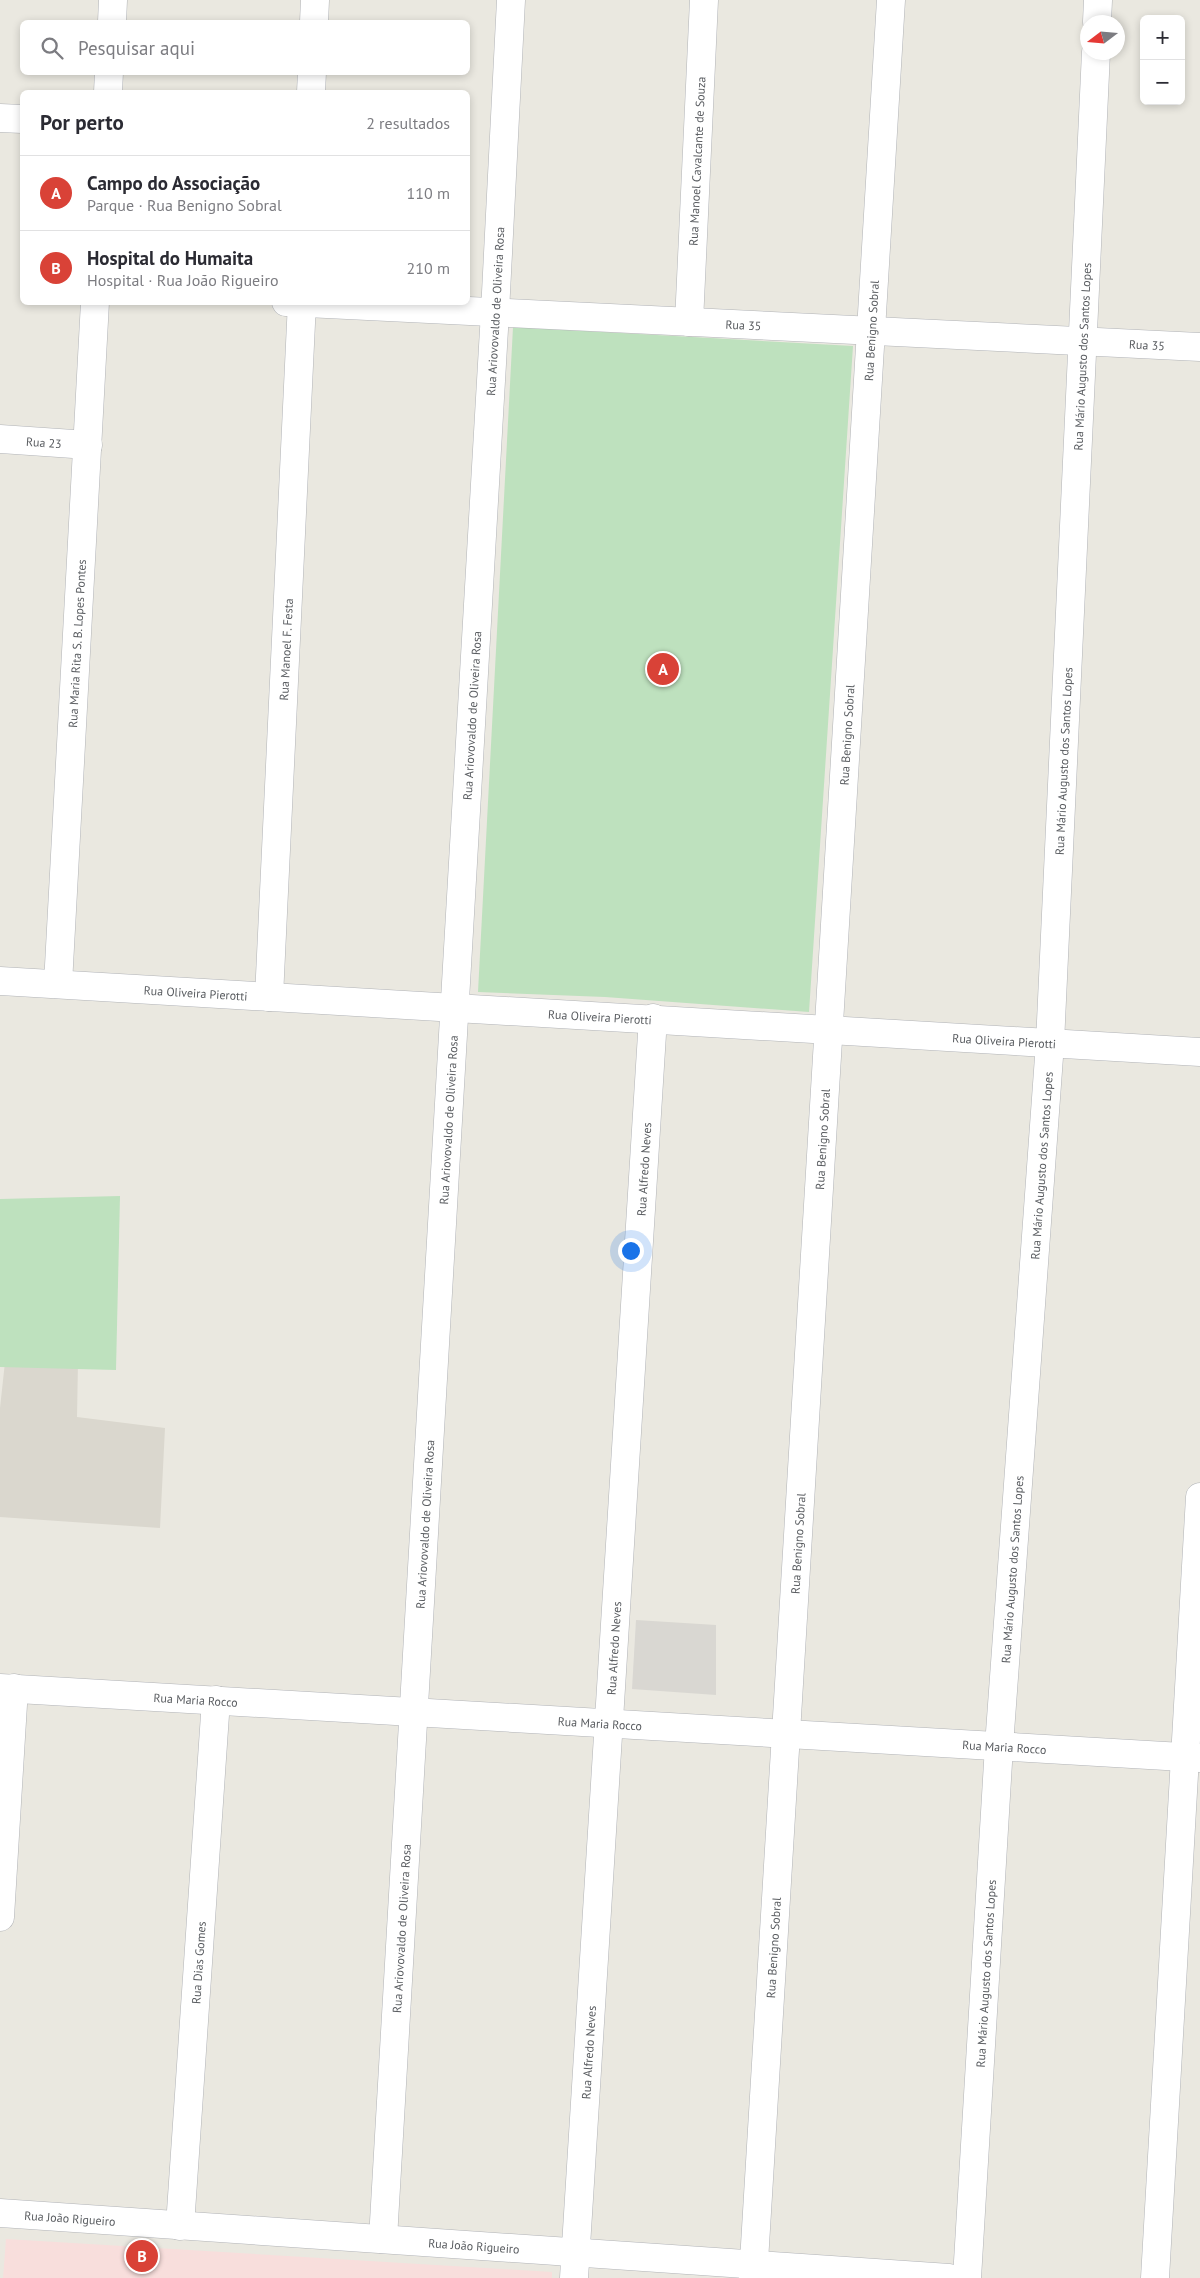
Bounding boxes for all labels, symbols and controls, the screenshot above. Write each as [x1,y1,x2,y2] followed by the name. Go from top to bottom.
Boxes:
[1080,15,1125,60] north arrow
[1140,15,1185,105] map controls
[1140,15,1185,60] button: +
[20,20,470,75] search box
[38,34,66,62] icon: search
[78,36,195,60] text: Pesquisar aqui
[1140,60,1185,105] button: −
[685,76,708,246] street label: Rua Manoel Cavalcante de Souza
[40,109,124,136] text: Por perto
[366,113,450,133] text: 2 resultados
[87,171,260,195] text: Campo do Associação
[51,183,61,203] text: A
[407,183,450,203] text: 110 m
[87,195,282,215] text: Parque · Rua Benigno Sobral
[483,226,507,396] street label: Rua Ariovovaldo de Oliveira Rosa
[87,246,253,270] text: Hospital do Humaita
[51,258,61,278] text: B
[407,258,450,278] text: 210 m
[1070,262,1094,451] street label: Rua Mário Augusto dos Santos Lopes
[87,270,279,290] text: Hospital · Rua João Rigueiro
[860,279,882,382] street label: Rua Benigno Sobral
[725,316,762,333] street label: Rua 35
[1129,336,1165,353] street label: Rua 35
[26,433,62,451] street label: Rua 23
[64,559,89,728] street label: Rua Maria Rita S. B. Lopes Pontes
[276,598,295,701] street label: Rua Manoel F. Festa
[459,631,484,801] street label: Rua Ariovovaldo de Oliveira Rosa
[647,650,679,688] pin: A
[1051,667,1075,855] street label: Rua Mário Augusto dos Santos Lopes
[836,683,857,786] street label: Rua Benigno Sobral
[143,982,248,1003] street label: Rua Oliveira Pierotti
[548,1006,652,1027] street label: Rua Oliveira Pierotti
[952,1030,1057,1051] street label: Rua Oliveira Pierotti
[436,1035,460,1205] street label: Rua Ariovovaldo de Oliveira Rosa
[1027,1071,1055,1260] street label: Rua Mário Augusto dos Santos Lopes
[811,1088,833,1190] street label: Rua Benigno Sobral
[633,1122,654,1216] street label: Rua Alfredo Neves
[618,1238,644,1264] your location
[412,1439,437,1609] street label: Rua Ariovovaldo de Oliveira Rosa
[998,1475,1026,1664] street label: Rua Mário Augusto dos Santos Lopes
[787,1492,808,1594] street label: Rua Benigno Sobral
[603,1601,624,1695] street label: Rua Alfredo Neves
[153,1689,238,1709] street label: Rua Maria Rocco
[557,1713,643,1733] street label: Rua Maria Rocco
[962,1737,1047,1757] street label: Rua Maria Rocco
[389,1844,413,2013] street label: Rua Ariovovaldo de Oliveira Rosa
[972,1879,998,2068] street label: Rua Mário Augusto dos Santos Lopes
[762,1896,784,1999] street label: Rua Benigno Sobral
[188,1921,208,2004] street label: Rua Dias Gomes
[578,2005,599,2100] street label: Rua Alfredo Neves
[24,2207,116,2228] street label: Rua João Rigueiro
[428,2235,520,2256] street label: Rua João Rigueiro
[126,2237,158,2275] pin: B

